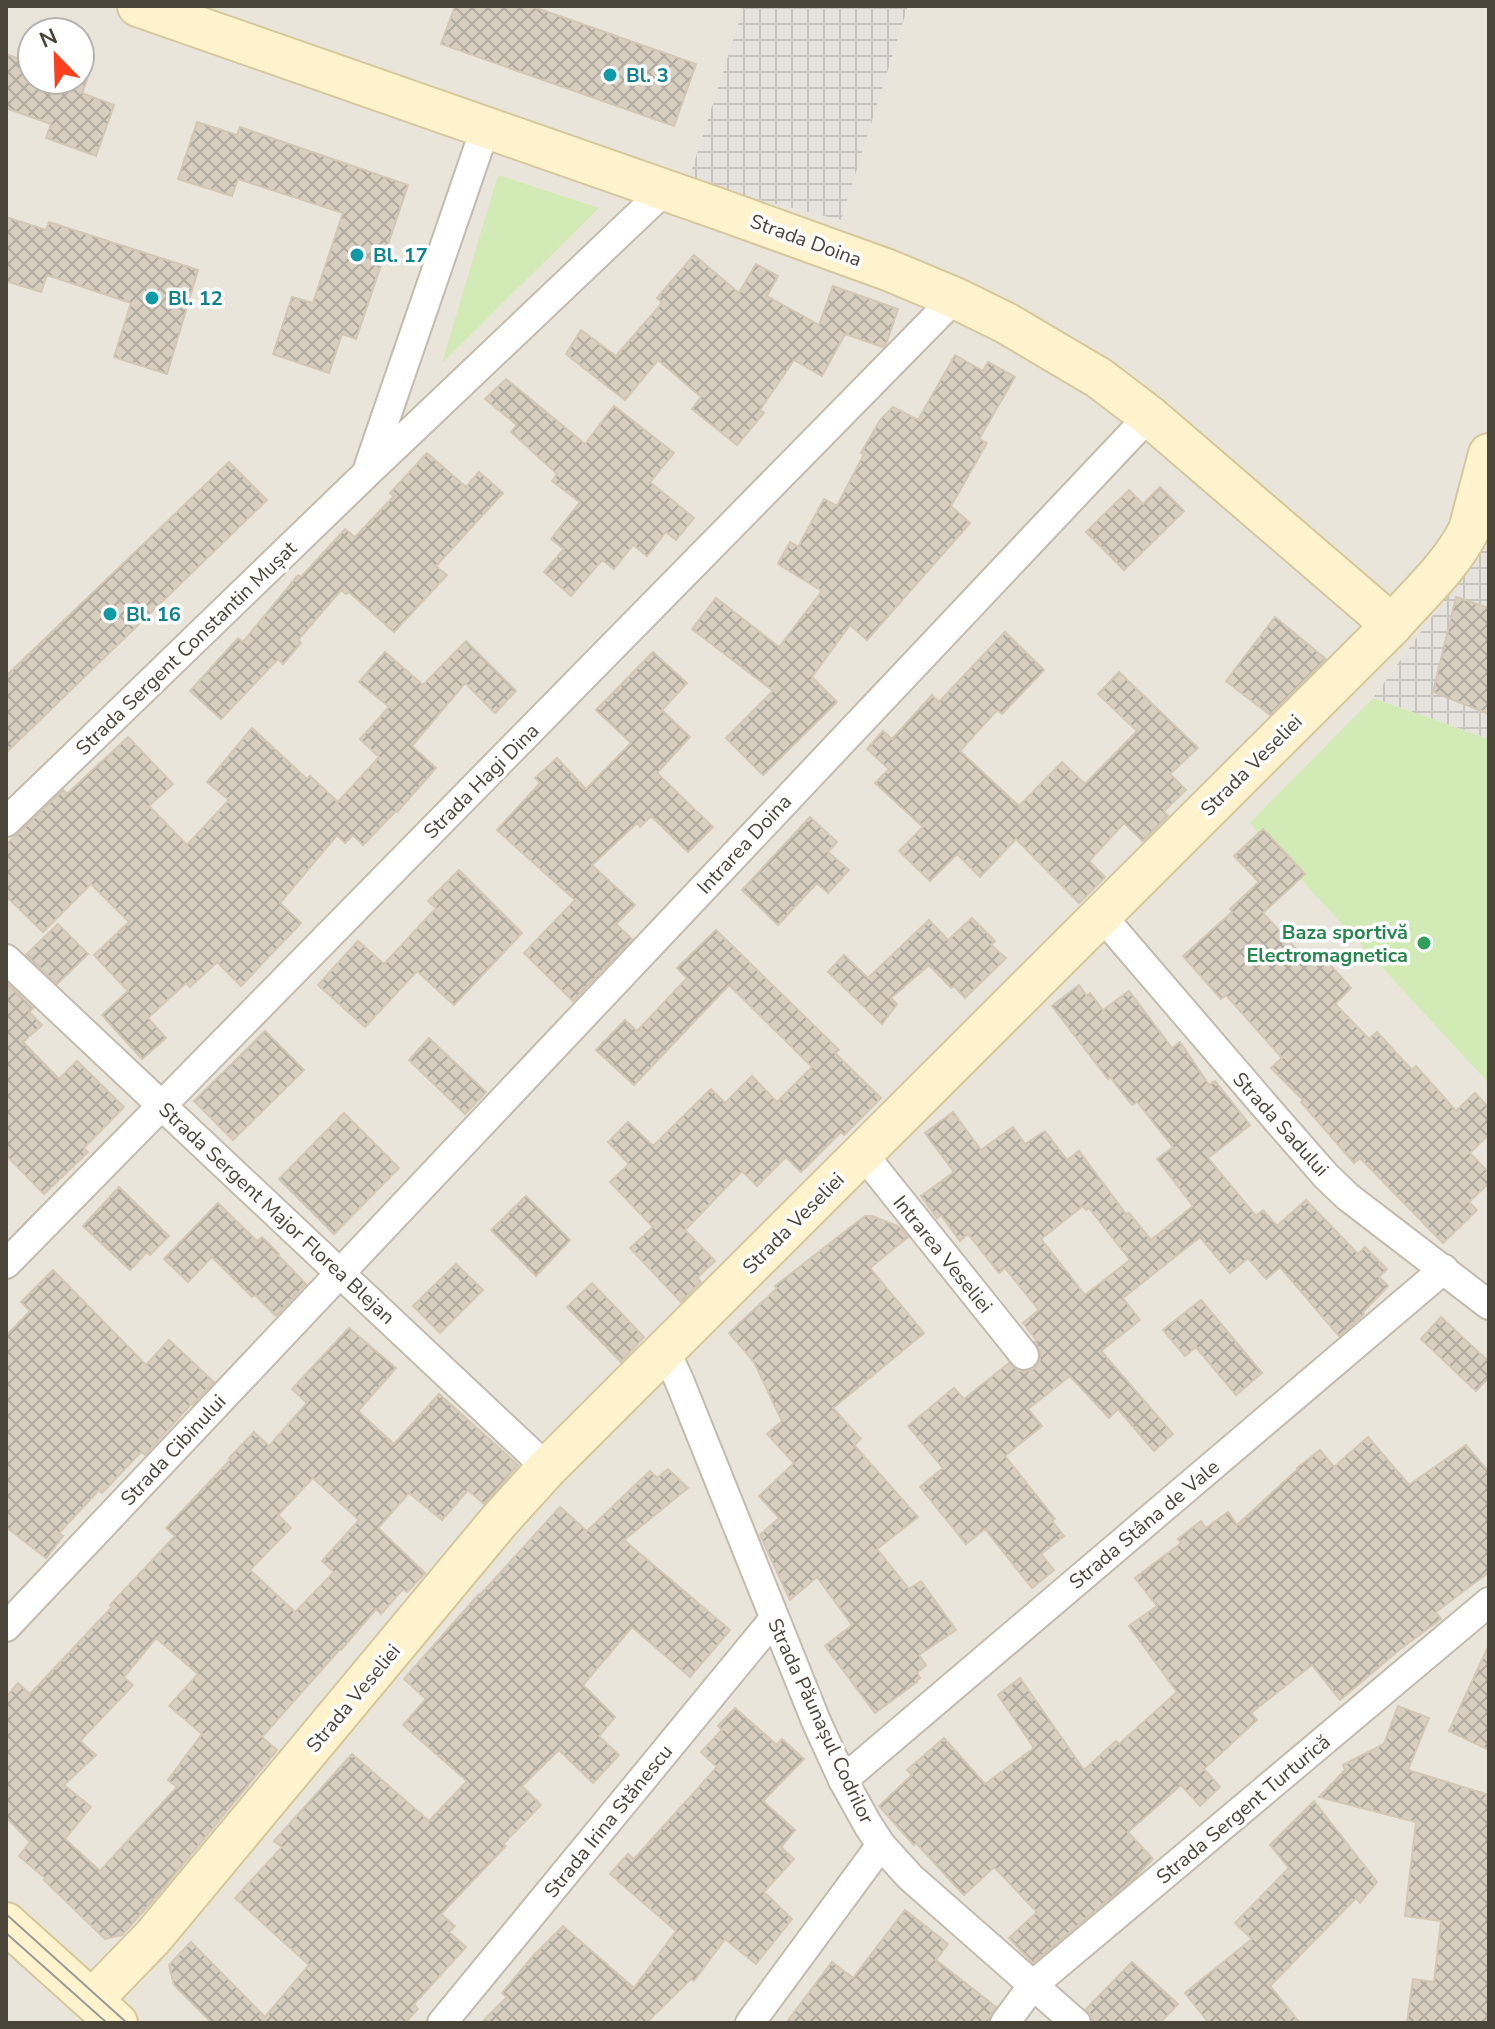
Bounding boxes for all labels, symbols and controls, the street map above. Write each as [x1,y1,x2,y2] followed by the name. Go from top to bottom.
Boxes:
[16,16,96,96] north arrow
[35,21,62,56] text: N
[626,62,669,89] place label: Bl. 3
[601,66,619,84] marker: Bl. 3
[746,208,865,273] street label: Strada Doina
[373,242,428,269] place label: Bl. 17
[348,246,366,264] marker: Bl. 17
[168,285,223,312] place label: Bl. 12
[143,289,161,307] marker: Bl. 12
[70,535,303,761] street label: Strada Sergent Constantin Mușat
[126,601,181,628] place label: Bl. 16
[101,605,119,623] marker: Bl. 16
[1195,709,1308,822] street label: Strada Veseliei
[418,718,545,845] street label: Strada Hagi Dina
[691,789,798,900] street label: Intrarea Doina
[1246,919,1408,969] place label: Baza sportivă Electromagnetica
[1415,934,1433,952] marker: Baza sportivă Electromagnetica
[1226,1066,1335,1182] street label: Strada Sadului
[153,1096,401,1330] street label: Strada Sergent Major Florea Blejan
[737,1167,850,1280] street label: Strada Veseliei
[887,1190,998,1319] street label: Intrarea Veseliei
[115,1389,232,1512] street label: Strada Cibinului
[1063,1453,1225,1595] street label: Strada Stâna de Vale
[761,1614,880,1828] street label: Strada Păunașul Codrilor
[300,1638,407,1758] street label: Strada Veseliei
[1151,1729,1336,1890] street label: Strada Sergent Turturică
[538,1739,679,1904] street label: Strada Irina Stănescu

